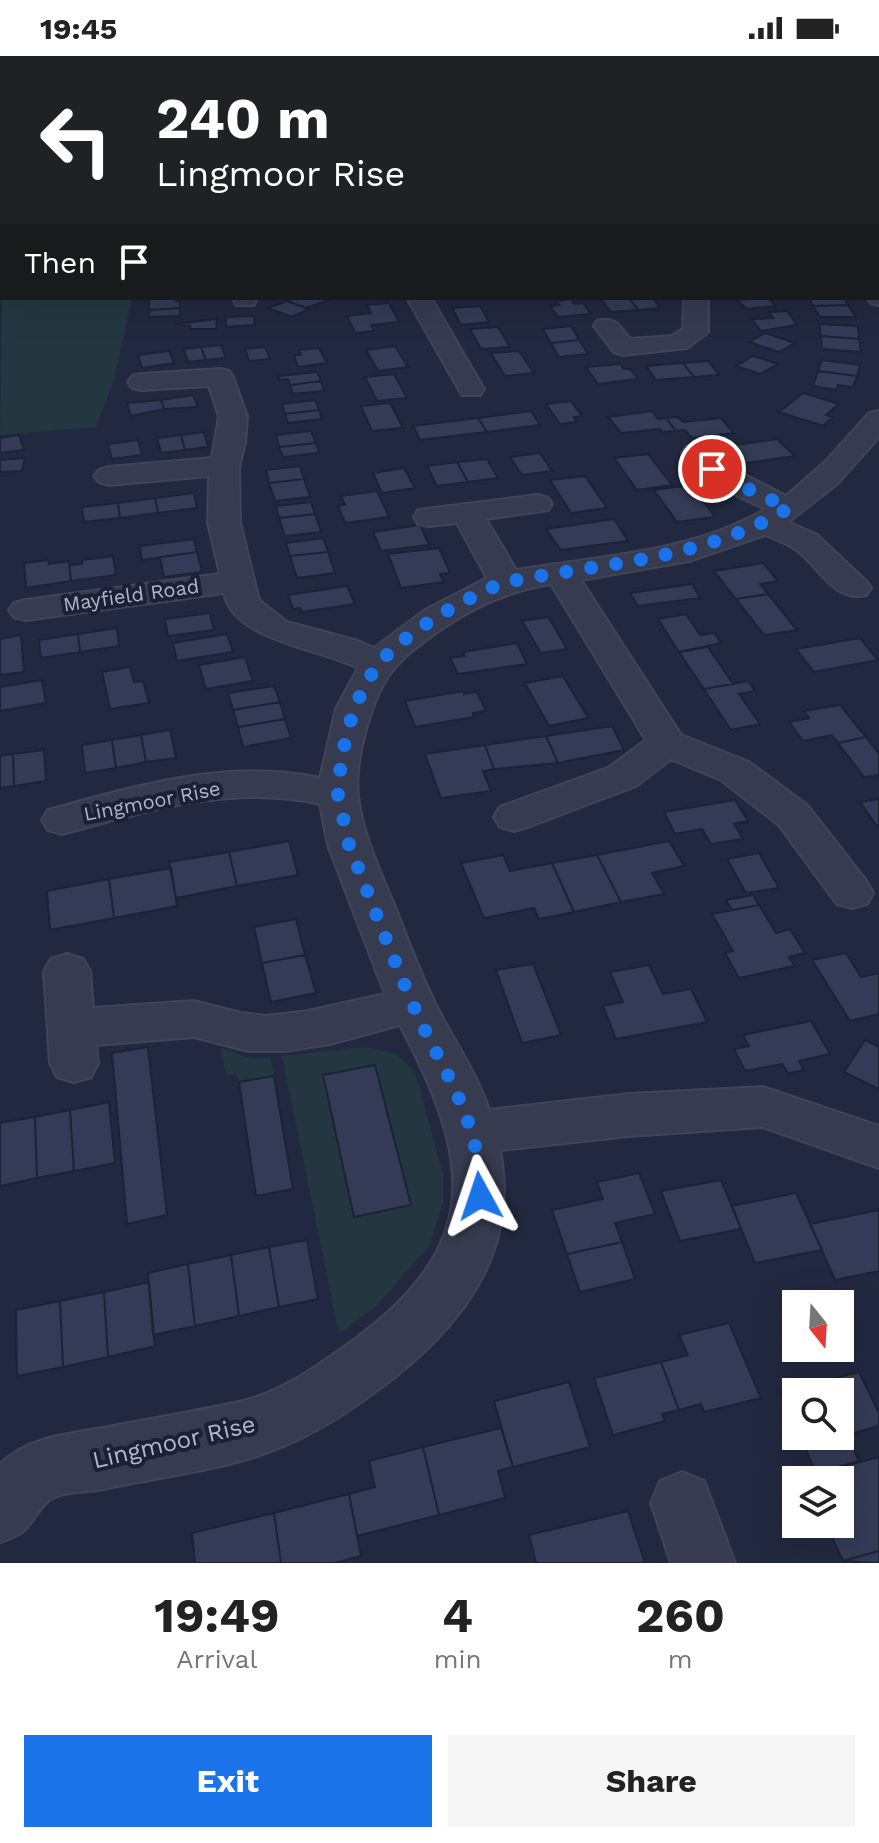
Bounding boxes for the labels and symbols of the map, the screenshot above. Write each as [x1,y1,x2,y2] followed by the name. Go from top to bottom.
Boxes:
[678,435,746,503] pin
[61,574,201,616] street label: Mayfield Road
[82,776,222,826] street label: Lingmoor Rise
[438,1154,522,1238] position arrow
[782,1290,854,1362] north arrow
[90,1410,258,1474] street label: Lingmoor Rise

